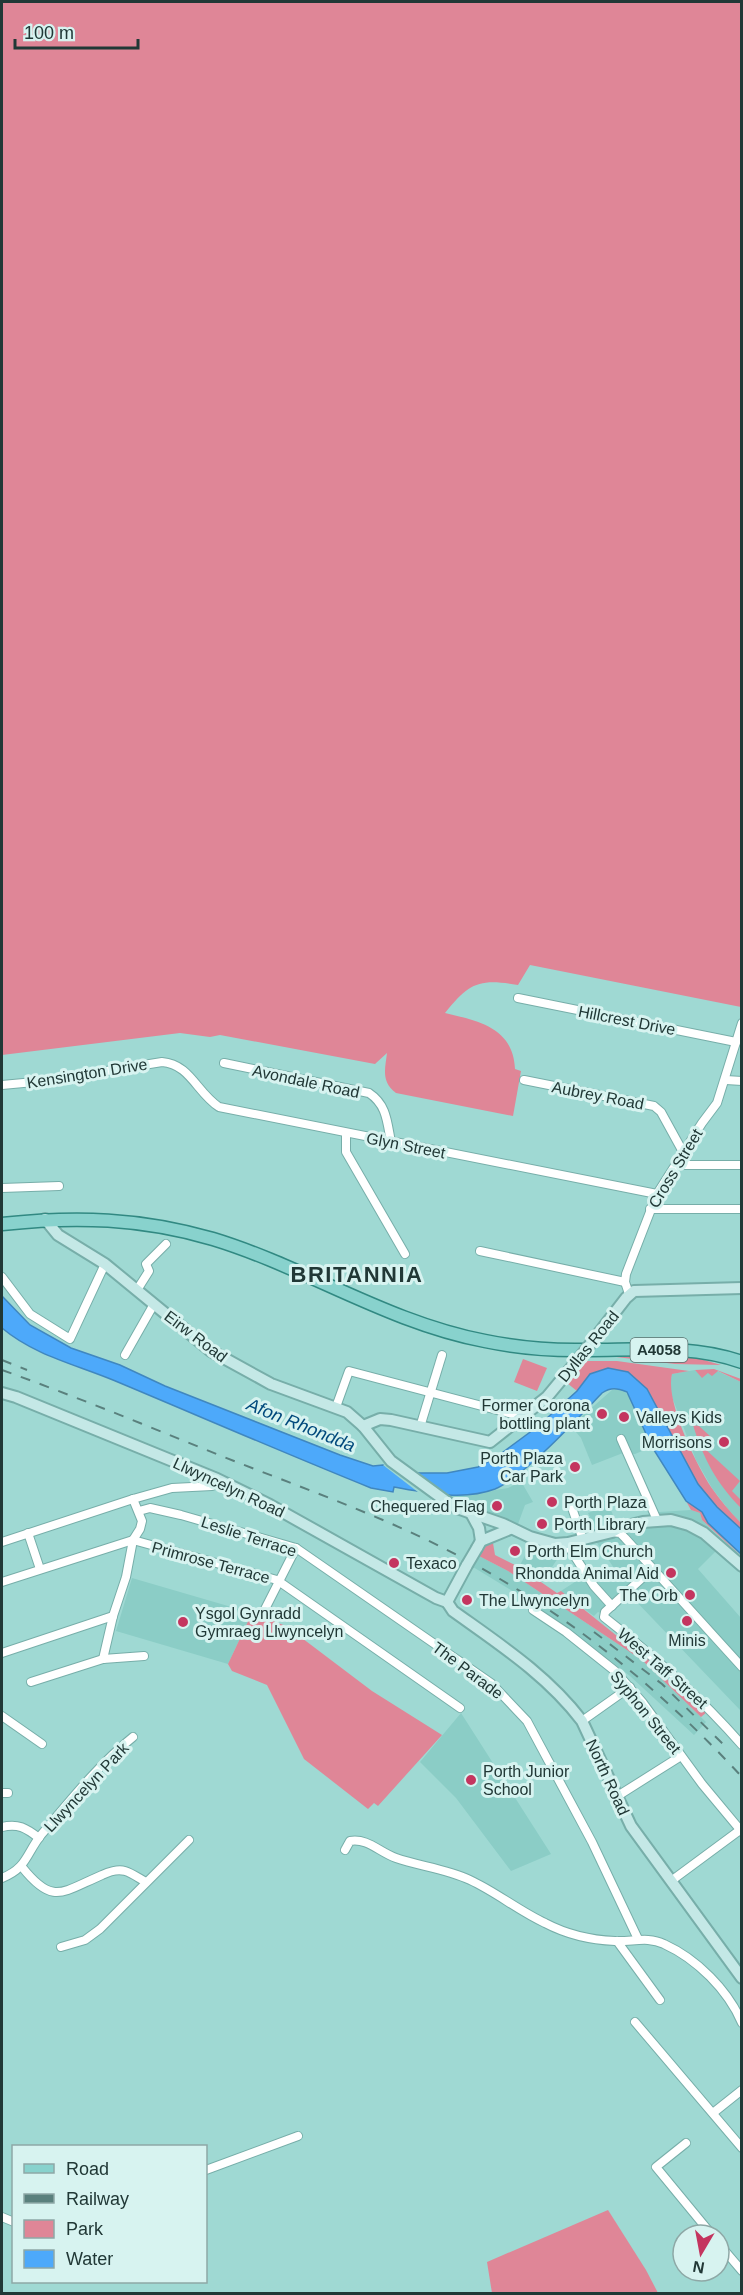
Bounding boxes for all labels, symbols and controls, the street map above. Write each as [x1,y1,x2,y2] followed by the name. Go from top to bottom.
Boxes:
[15,12,138,50] scale bar
[24,23,74,43] text: 100 m
[577,1003,677,1038] street label: Hillcrest Drive
[26,1056,149,1091] street label: Kensington Drive
[251,1062,361,1101] street label: Avondale Road
[550,1078,645,1113] street label: Aubrey Road
[645,1125,706,1211] street label: Cross Street
[365,1130,447,1162] street label: Glyn Street
[291,1262,423,1287] district label: BRITANNIA
[161,1307,230,1365] street label: Eirw Road
[555,1307,622,1385] street label: Dyllas Road
[630,1338,688,1362] road number: A4058
[243,1394,358,1456] water label: Afon Rhondda
[482,1397,591,1432] place label: Former Corona bottling plant
[595,1407,609,1421] marker: Former Corona bottling plant
[636,1409,722,1426] place label: Valleys Kids
[617,1410,631,1424] marker: Valleys Kids
[642,1434,712,1451] place label: Morrisons
[717,1435,731,1449] marker: Morrisons
[480,1450,564,1485] place label: Porth Plaza Car Park
[170,1454,287,1521] street label: Llwyncelyn Road
[568,1460,582,1474] marker: Porth Plaza Car Park
[564,1494,647,1511] place label: Porth Plaza
[545,1495,559,1509] marker: Porth Plaza
[370,1498,485,1515] place label: Chequered Flag
[490,1499,504,1513] marker: Chequered Flag
[199,1513,299,1560] street label: Leslie Terrace
[554,1516,646,1533] place label: Porth Library
[535,1517,549,1531] marker: Porth Library
[150,1539,272,1586] street label: Primrose Terrace
[527,1543,653,1560] place label: Porth Elm Church
[508,1544,522,1558] marker: Porth Elm Church
[406,1555,457,1572] place label: Texaco
[387,1556,401,1570] marker: Texaco
[515,1565,659,1582] place label: Rhondda Animal Aid
[664,1566,678,1580] marker: Rhondda Animal Aid
[619,1587,678,1604] place label: The Orb
[683,1588,697,1602] marker: The Orb
[479,1592,589,1609] place label: The Llwyncelyn
[460,1593,474,1607] marker: The Llwyncelyn
[195,1605,344,1640] place label: Ysgol Gynradd Gymraeg Llwyncelyn
[680,1614,694,1628] marker: Minis
[176,1615,190,1629] marker: Ysgol Gynradd Gymraeg Llwyncelyn
[614,1625,711,1712] street label: West Taff Street
[668,1632,706,1649] place label: Minis
[429,1638,506,1702] street label: The Parade
[607,1668,684,1757] street label: Syphon Street
[583,1737,633,1818] street label: North Road
[41,1739,133,1835] street label: Llwyncelyn Park
[483,1763,570,1798] place label: Porth Junior School
[464,1773,478,1787] marker: Porth Junior School
[12,2145,207,2283] legend
[66,2159,109,2179] text: Road
[66,2189,129,2209] text: Railway
[66,2219,104,2239] text: Park
[671,2223,731,2283] north arrow
[66,2249,113,2269] text: Water
[691,2258,706,2277] text: N

